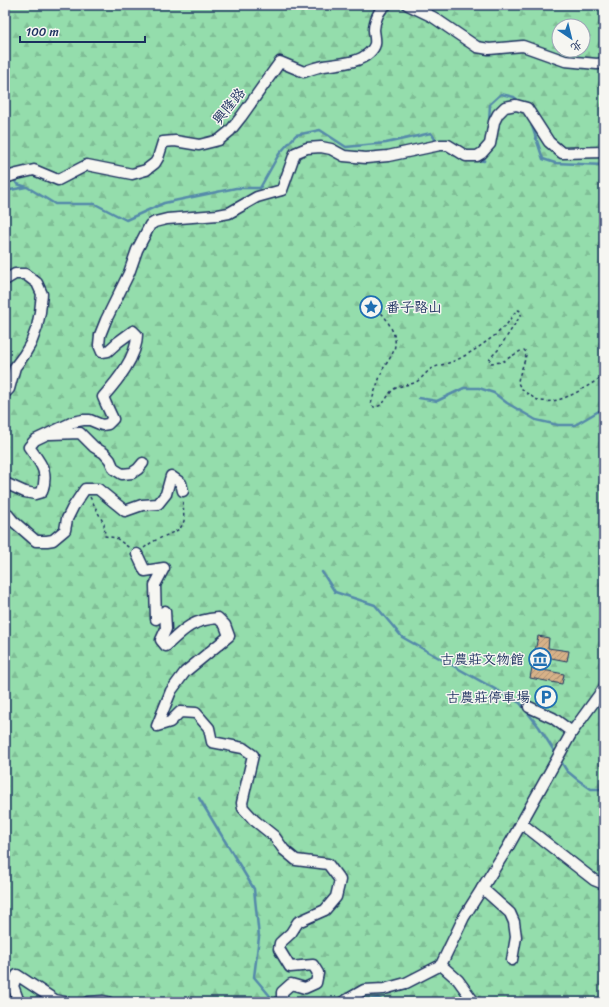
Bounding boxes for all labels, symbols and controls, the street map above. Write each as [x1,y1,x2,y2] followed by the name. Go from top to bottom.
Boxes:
[20,18,145,44] scale bar
[551,18,591,58] north arrow
[26,21,59,43] text: 100 m
[566,35,586,57] text: 北
[206,82,252,130] street label: 興隆路
[358,294,384,320] place icon: 番子路山
[386,295,442,320] place label: 番子路山
[527,646,553,672] museum icon: 古農莊文物館
[440,647,524,672] place label: 古農莊文物館
[533,684,559,710] parking icon: 古農莊停車場
[446,685,530,710] place label: 古農莊停車場

